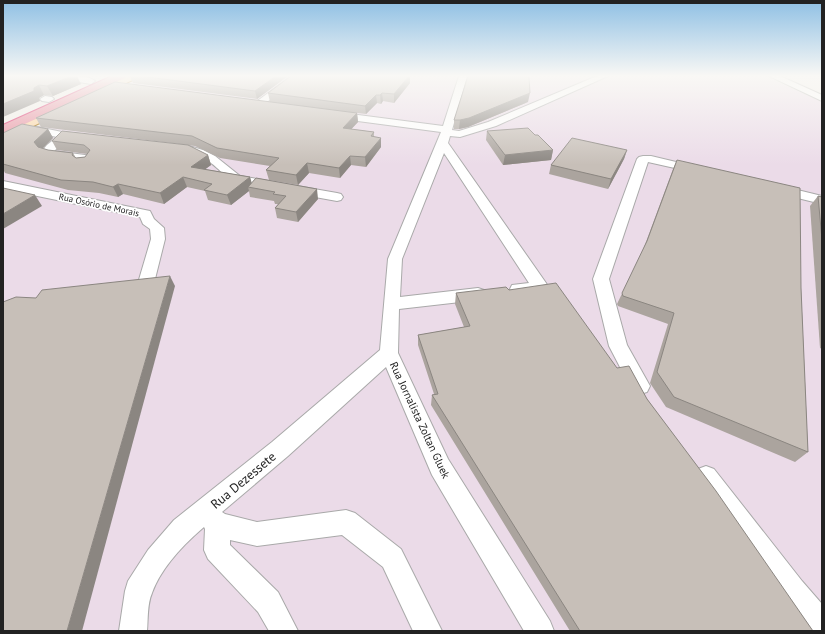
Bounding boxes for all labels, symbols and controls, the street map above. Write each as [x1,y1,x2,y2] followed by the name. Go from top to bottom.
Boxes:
[58,191,141,218] street label: Rua Osório de Morais
[387,359,454,481] street label: Rua Jornalista Zoltan Gluek
[207,448,279,513] street label: Rua Dezessete

